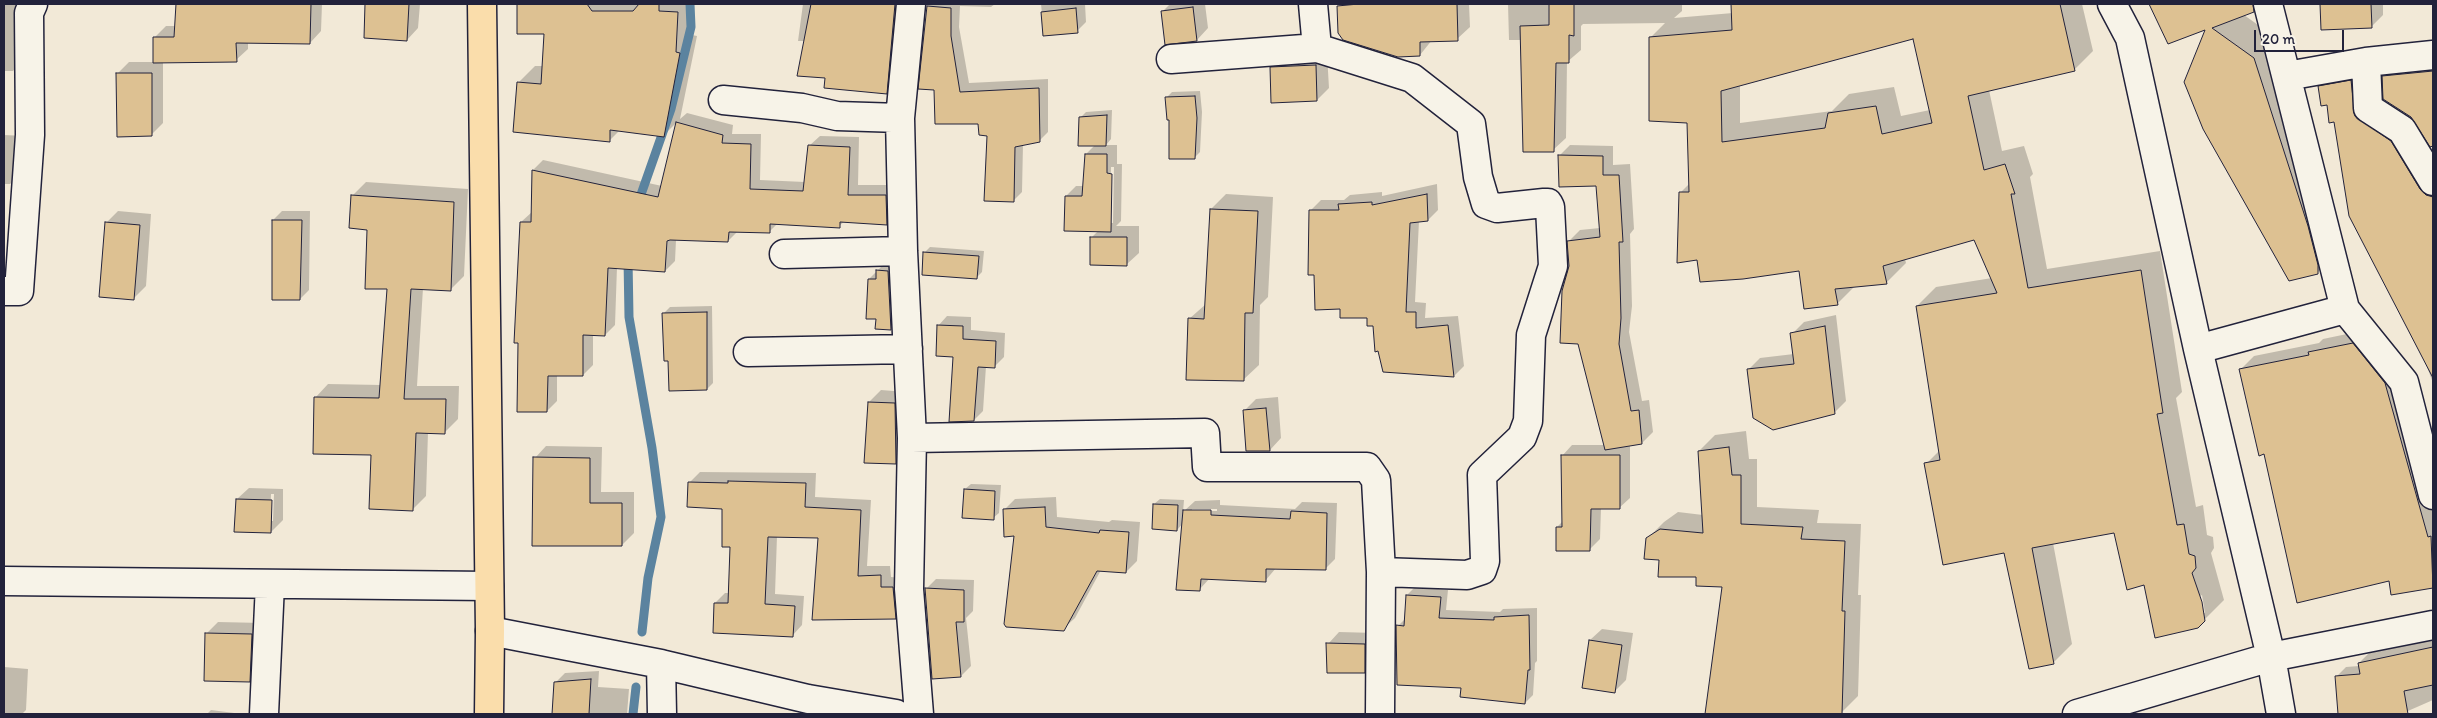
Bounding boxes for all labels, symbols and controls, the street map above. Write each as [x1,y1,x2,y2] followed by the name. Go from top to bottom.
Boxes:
[2257,20,2347,52] scale bar
[2262,30,2295,48] text: 20 m

